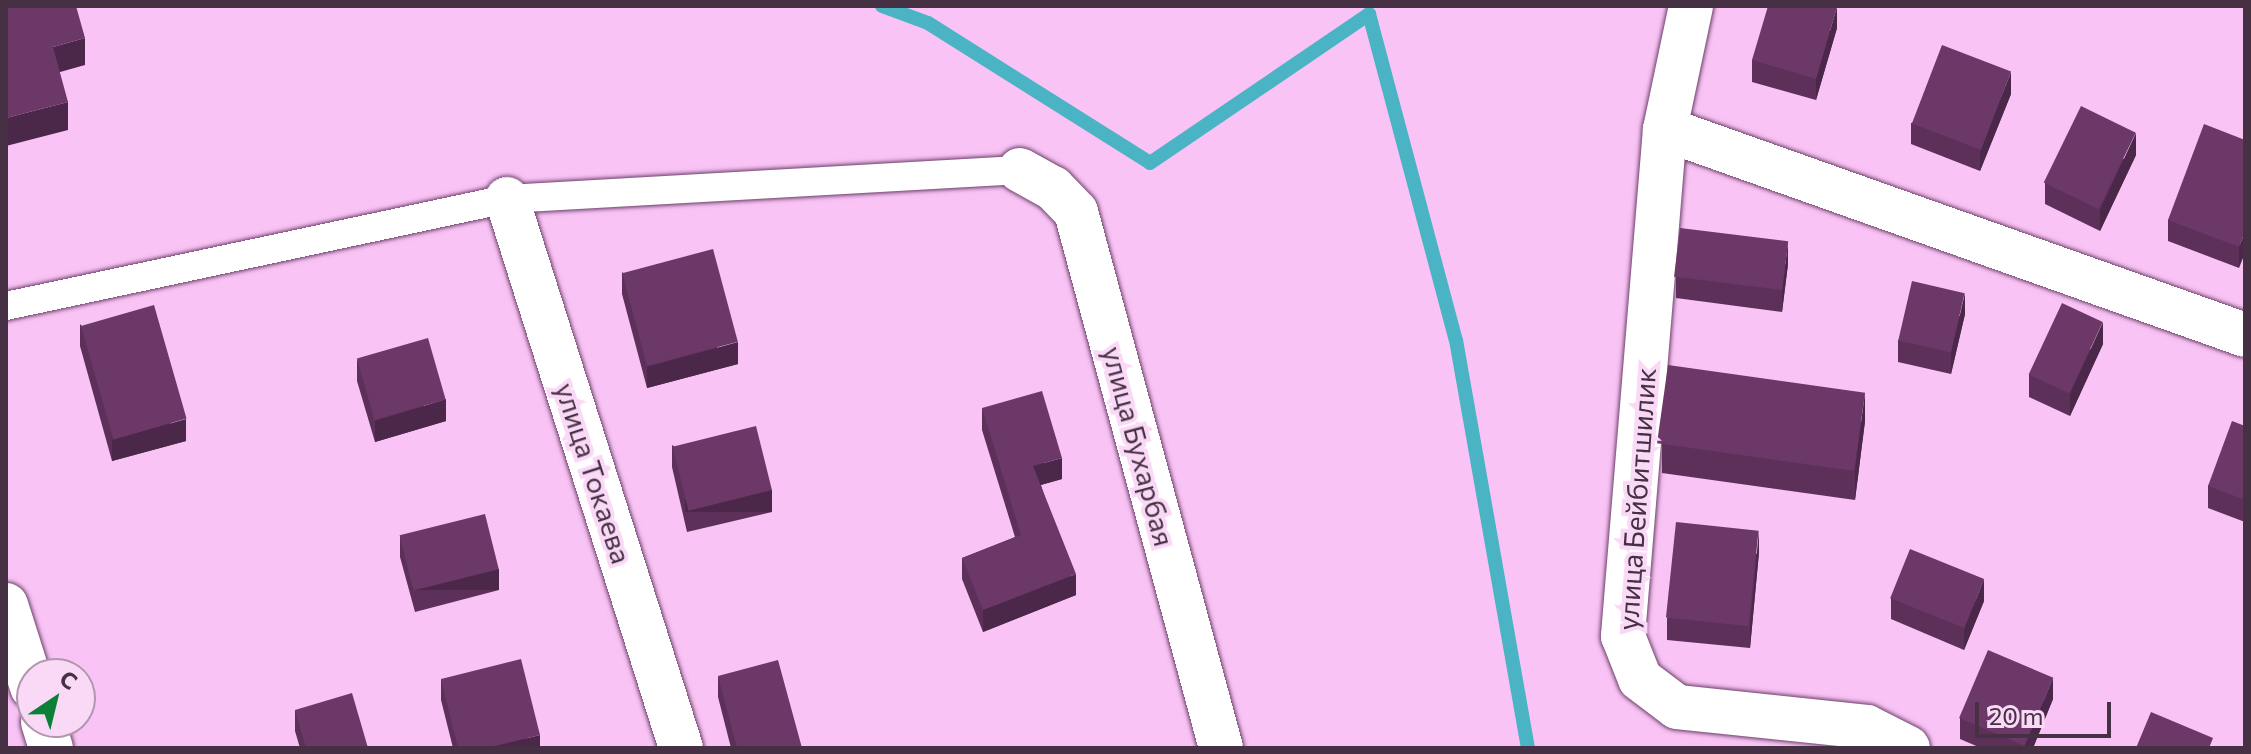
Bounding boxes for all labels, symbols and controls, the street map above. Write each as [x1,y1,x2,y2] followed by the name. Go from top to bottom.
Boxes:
[1096,342,1182,550] street label: улица Бухарбая
[1610,367,1662,631] street label: улица Бейбитшилик
[549,378,639,568] street label: улица Токаева
[16,658,96,738] north arrow
[55,664,83,695] text: С
[1979,686,2115,736] scale bar
[1989,701,2043,730] text: 20 m

